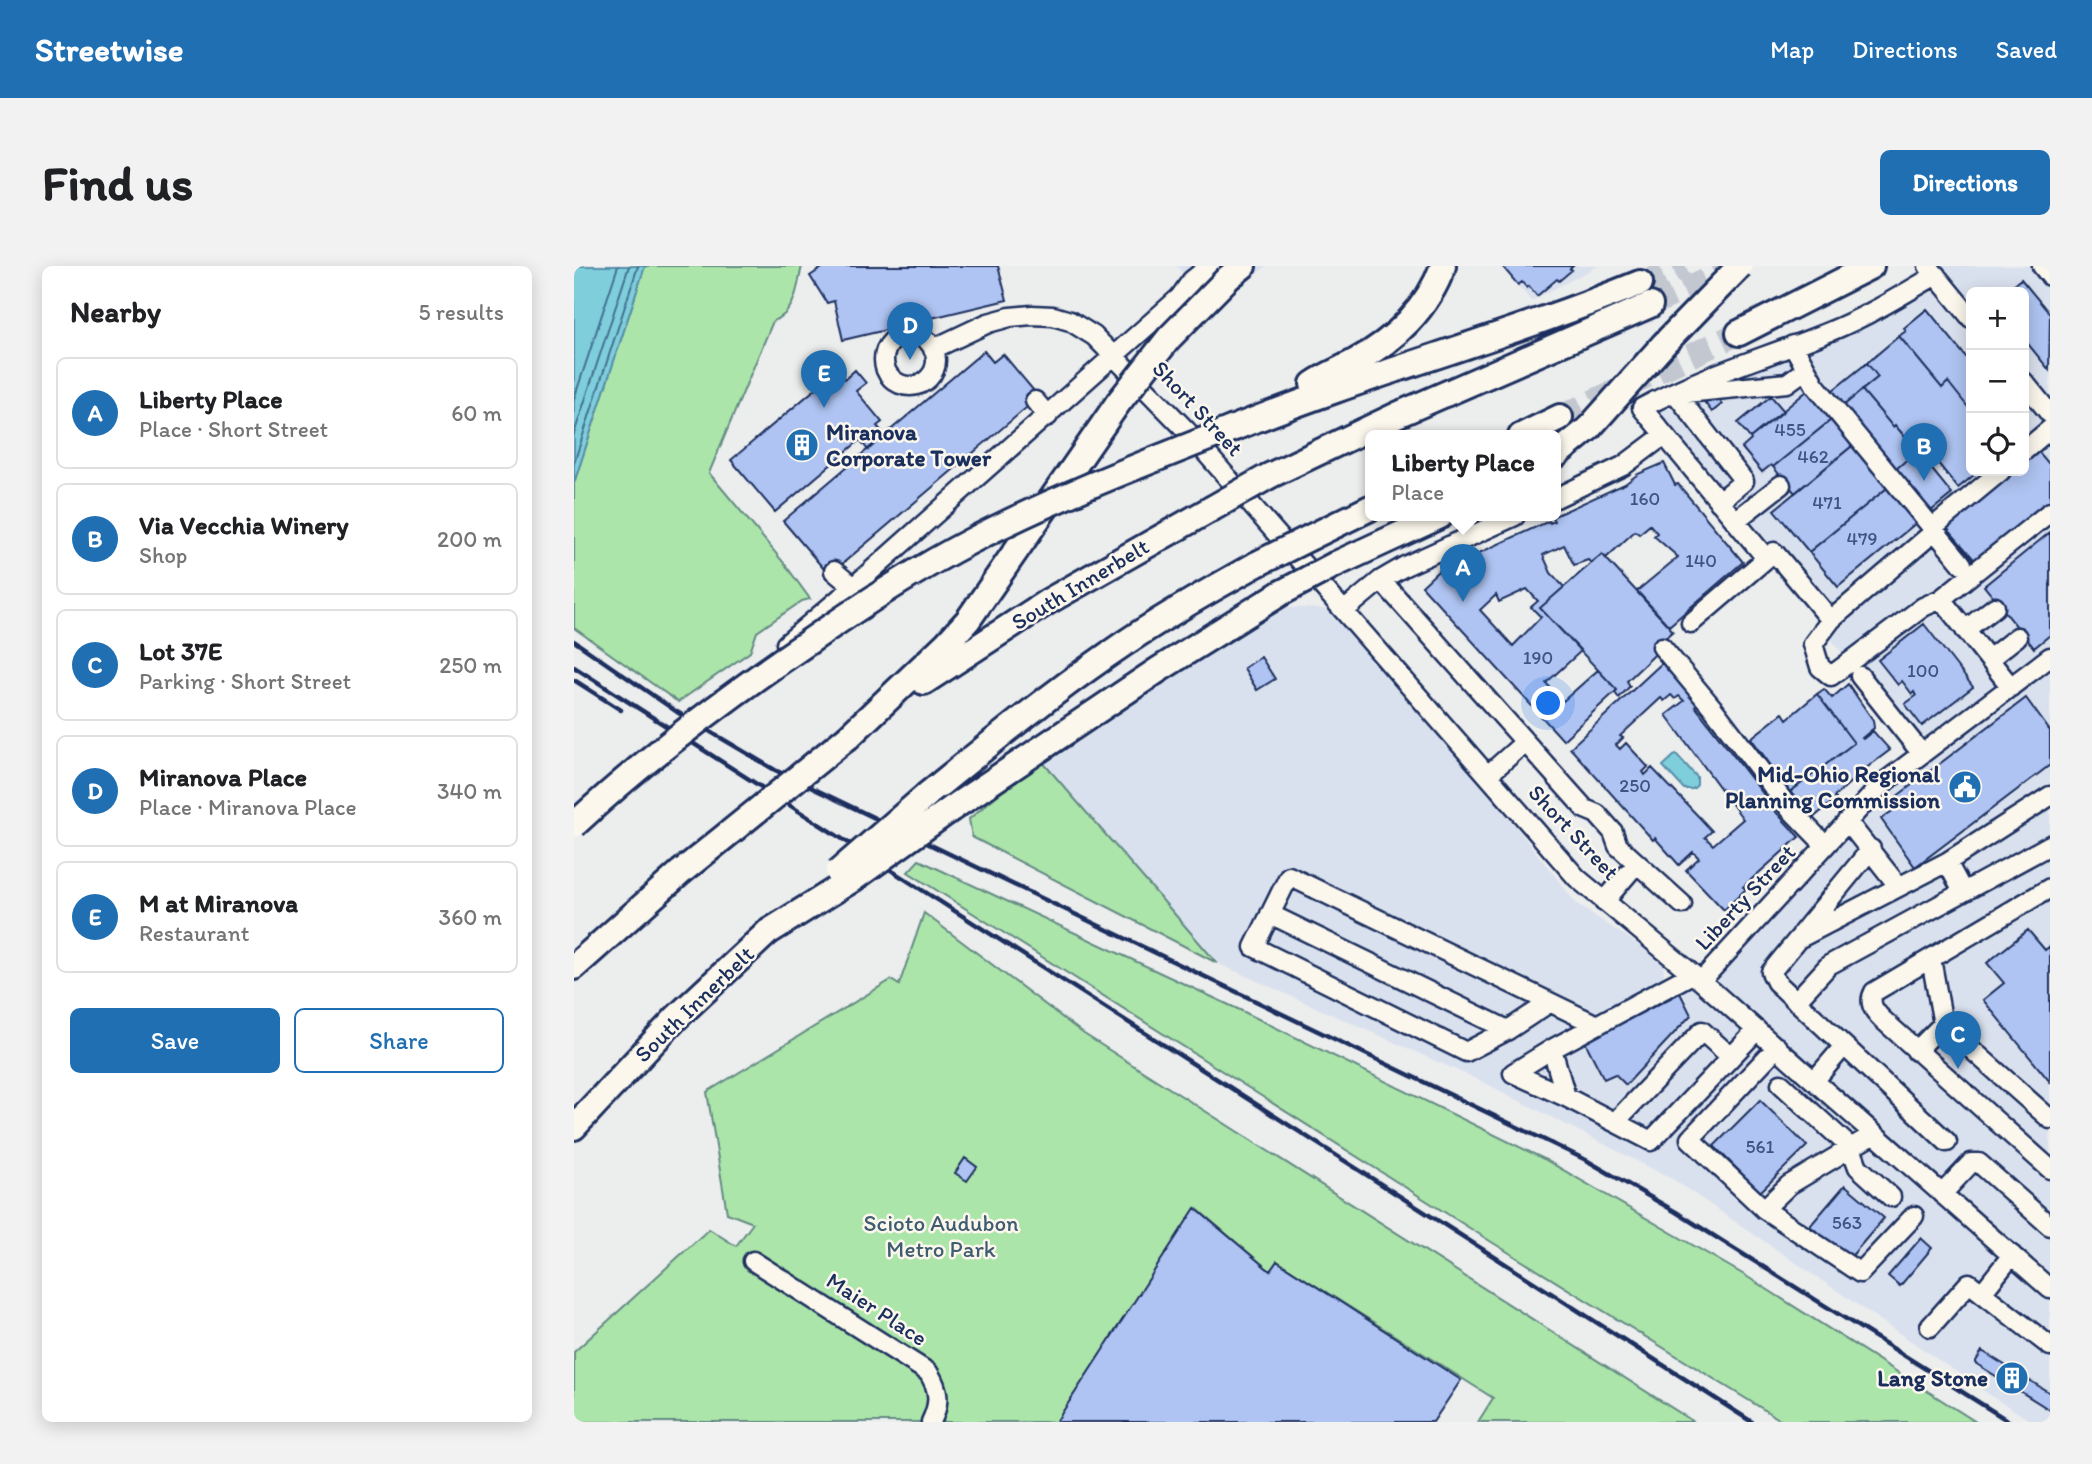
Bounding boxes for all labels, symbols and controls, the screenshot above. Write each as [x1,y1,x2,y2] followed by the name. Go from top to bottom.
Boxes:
[35,30,184,69] text: Streetwise
[1770,35,1814,64] text: Map
[1852,35,1958,64] text: Directions
[1996,35,2057,64] text: Saved
[1880,150,2050,215] button: Directions
[42,153,193,212] text: Find us
[1966,287,2029,476] map controls
[1966,287,2029,350] button: +
[70,293,161,330] text: Nearby
[418,298,504,326] text: 5 results
[887,302,933,360] pin: D
[801,350,847,408] pin: E
[1966,350,2029,413] button: −
[1147,354,1250,462] street label: Short Street
[139,383,283,415] text: Liberty Place
[88,399,102,427] text: A
[451,399,502,427] text: 60 m
[1966,413,2029,476] button: locate
[139,415,328,443] text: Place · Short Street
[826,418,992,472] place label: Miranova Corporate Tower
[1774,418,1806,441] house number: 455
[1901,423,1947,481] pin: B
[783,426,821,464] building icon: Miranova Corporate Tower
[1365,430,1561,521] popup
[1797,445,1829,468] house number: 462
[1391,446,1535,478] text: Liberty Place
[1391,478,1444,506] text: Place
[1630,487,1660,510] house number: 160
[1812,491,1842,514] house number: 471
[139,509,349,541] text: Via Vecchia Winery
[88,525,102,553] text: B
[437,525,502,553] text: 200 m
[1847,527,1877,550] house number: 479
[1006,532,1154,636] street label: South Innerbelt
[139,541,187,569] text: Shop
[1440,544,1486,602] pin: A
[1685,549,1717,572] house number: 140
[139,635,222,667] text: Lot 37E
[1523,646,1553,669] house number: 190
[88,651,102,679] text: C
[439,651,502,679] text: 250 m
[1907,659,1939,682] house number: 100
[139,667,351,695] text: Parking · Short Street
[1531,686,1565,720] your location
[1725,760,1941,814] place label: Mid-Ohio Regional Planning Commission
[139,761,307,793] text: Miranova Place
[1946,768,1984,806] public building icon: Mid-Ohio Regional Planning Commission
[1619,774,1651,797] house number: 250
[87,777,103,805] text: D
[437,777,502,805] text: 340 m
[1523,778,1626,886] street label: Short Street
[139,793,357,821] text: Place · Miranova Place
[1689,838,1801,956] street label: Liberty Street
[139,887,298,919] text: M at Miranova
[89,903,101,931] text: E
[439,903,502,931] text: 360 m
[139,919,249,947] text: Restaurant
[628,940,760,1068] street label: South Innerbelt
[70,1008,280,1073] button: Save
[294,1008,504,1073] button: Share
[1935,1011,1981,1069] pin: C
[1746,1135,1775,1158] house number: 561
[864,1209,1018,1263] park label: Scioto Audubon Metro Park
[1832,1211,1862,1234] house number: 563
[821,1266,933,1352] street label: Maier Place
[1993,1359,2031,1397] building icon: Lang Stone
[1877,1364,1988,1392] place label: Lang Stone

